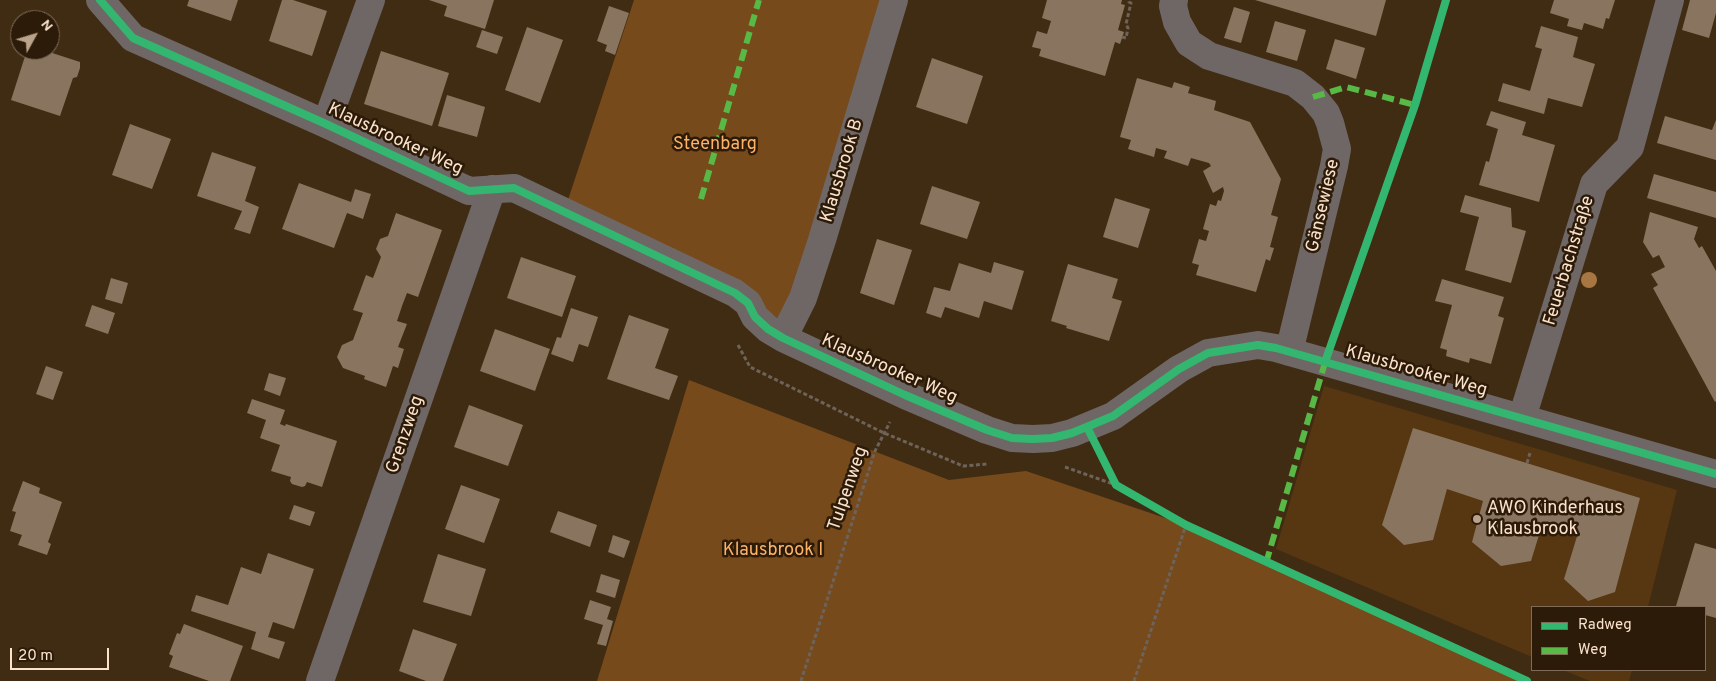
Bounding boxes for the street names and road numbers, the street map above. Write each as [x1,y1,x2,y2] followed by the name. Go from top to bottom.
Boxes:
[324,99,466,181] street label: Klausbrooker Weg
[817,117,869,225] street label: Klausbrook B
[1303,157,1345,255] street label: Gänsewiese
[1540,194,1600,328] street label: Feuerbachstraße
[818,330,960,410] street label: Klausbrooker Weg
[1343,341,1489,403] street label: Klausbrooker Weg
[383,393,429,477] street label: Grenzweg
[825,444,873,534] street label: Tulpenweg

